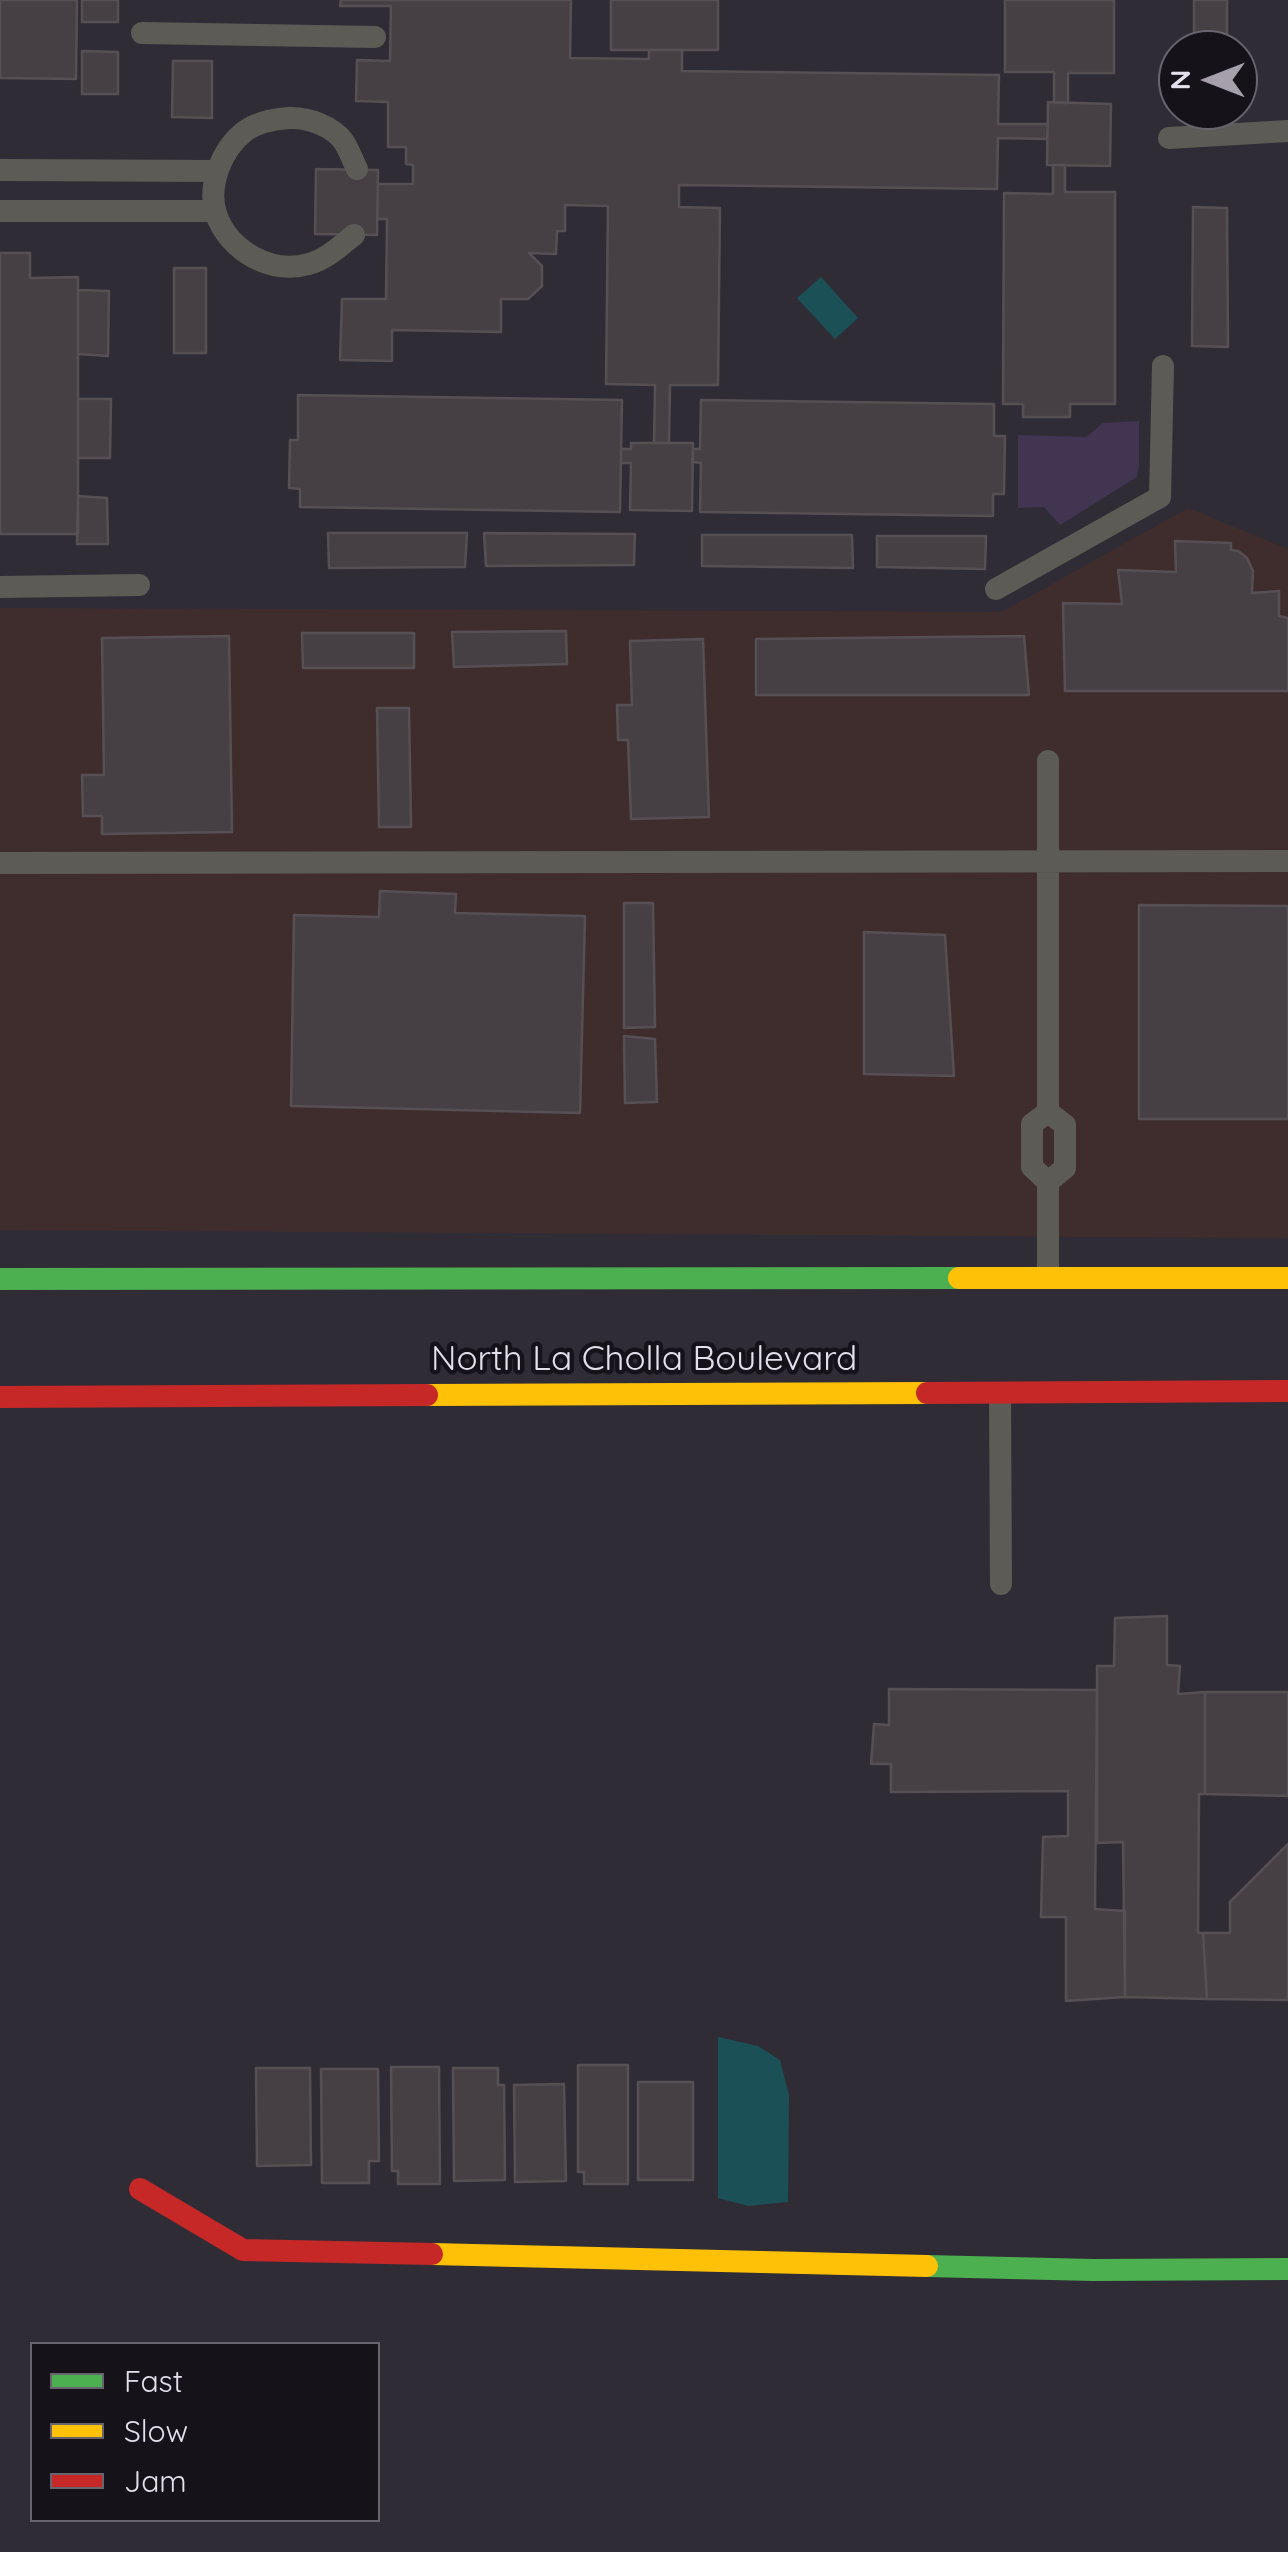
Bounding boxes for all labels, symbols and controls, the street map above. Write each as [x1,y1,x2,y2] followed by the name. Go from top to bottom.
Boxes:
[1158,30,1258,130] north arrow
[1162,70,1197,90] text: N
[431,1338,857,1380] street label: North La Cholla Boulevard
[30,2342,380,2522] legend
[124,2362,183,2400] text: Fast
[124,2412,188,2450] text: Slow
[124,2462,187,2500] text: Jam

